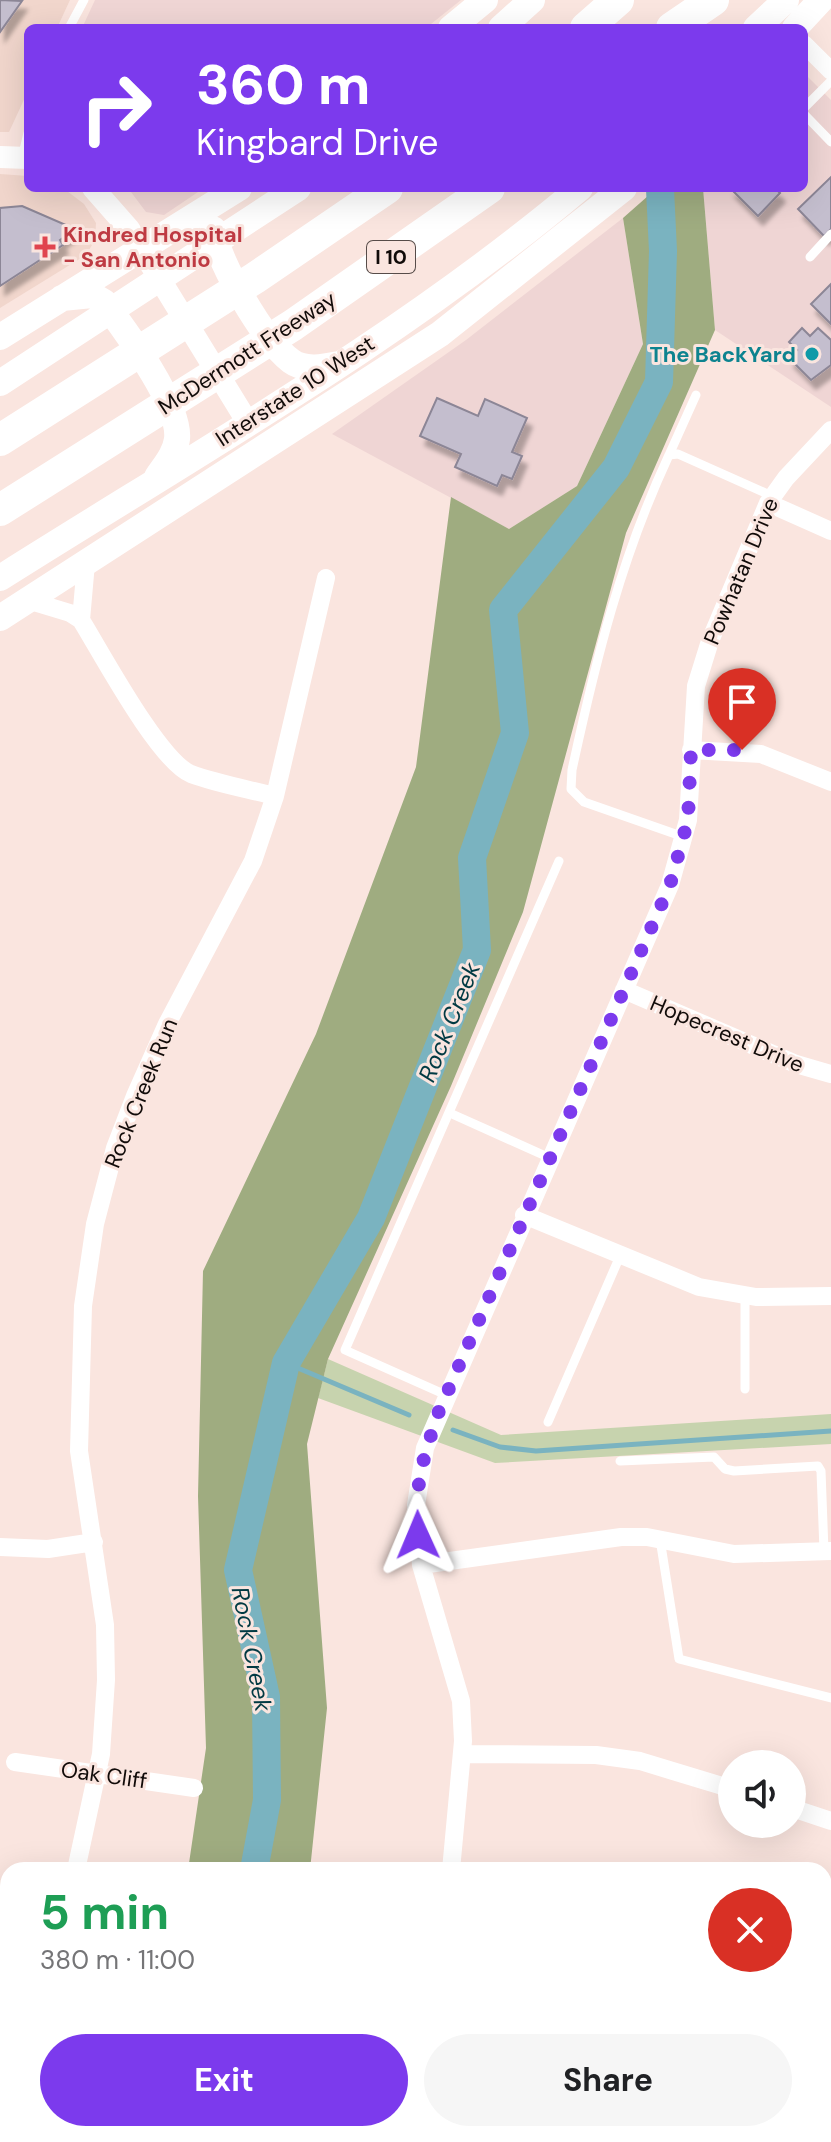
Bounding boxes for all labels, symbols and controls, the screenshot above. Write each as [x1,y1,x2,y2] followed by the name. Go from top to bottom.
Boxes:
[196,48,371,121] text: 360 m
[64,56,168,160] icon: right
[196,119,439,166] text: Kingbard Drive
[63,220,243,274] place label: Kindred Hospital - San Antonio
[34,236,56,258] marker: Kindred Hospital - San Antonio
[367,241,415,273] road number: I 10
[153,285,341,421] street label: McDermott Freeway
[210,329,380,453] street label: Interstate 10 West
[650,340,796,369] place label: The BackYard
[803,345,821,363] marker: The BackYard
[697,493,785,649] street label: Powhatan Drive
[708,668,776,750] pin
[720,680,764,724] icon: arrive
[411,957,487,1086] water label: Rock Creek
[646,989,808,1079] street label: Hopecrest Drive
[98,1014,184,1172] street label: Rock Creek Run
[376,1493,460,1577] position arrow
[225,1584,279,1715] water label: Rock Creek
[718,1750,806,1838] map controls
[718,1750,806,1838] button: sound
[59,1755,149,1795] street label: Oak Cliff
[40,1881,169,1944] text: 5 min
[708,1888,792,1972] button: close
[40,1943,195,1977] text: 380 m · 11:00
[40,2034,408,2126] button: Exit
[424,2034,792,2126] button: Share

